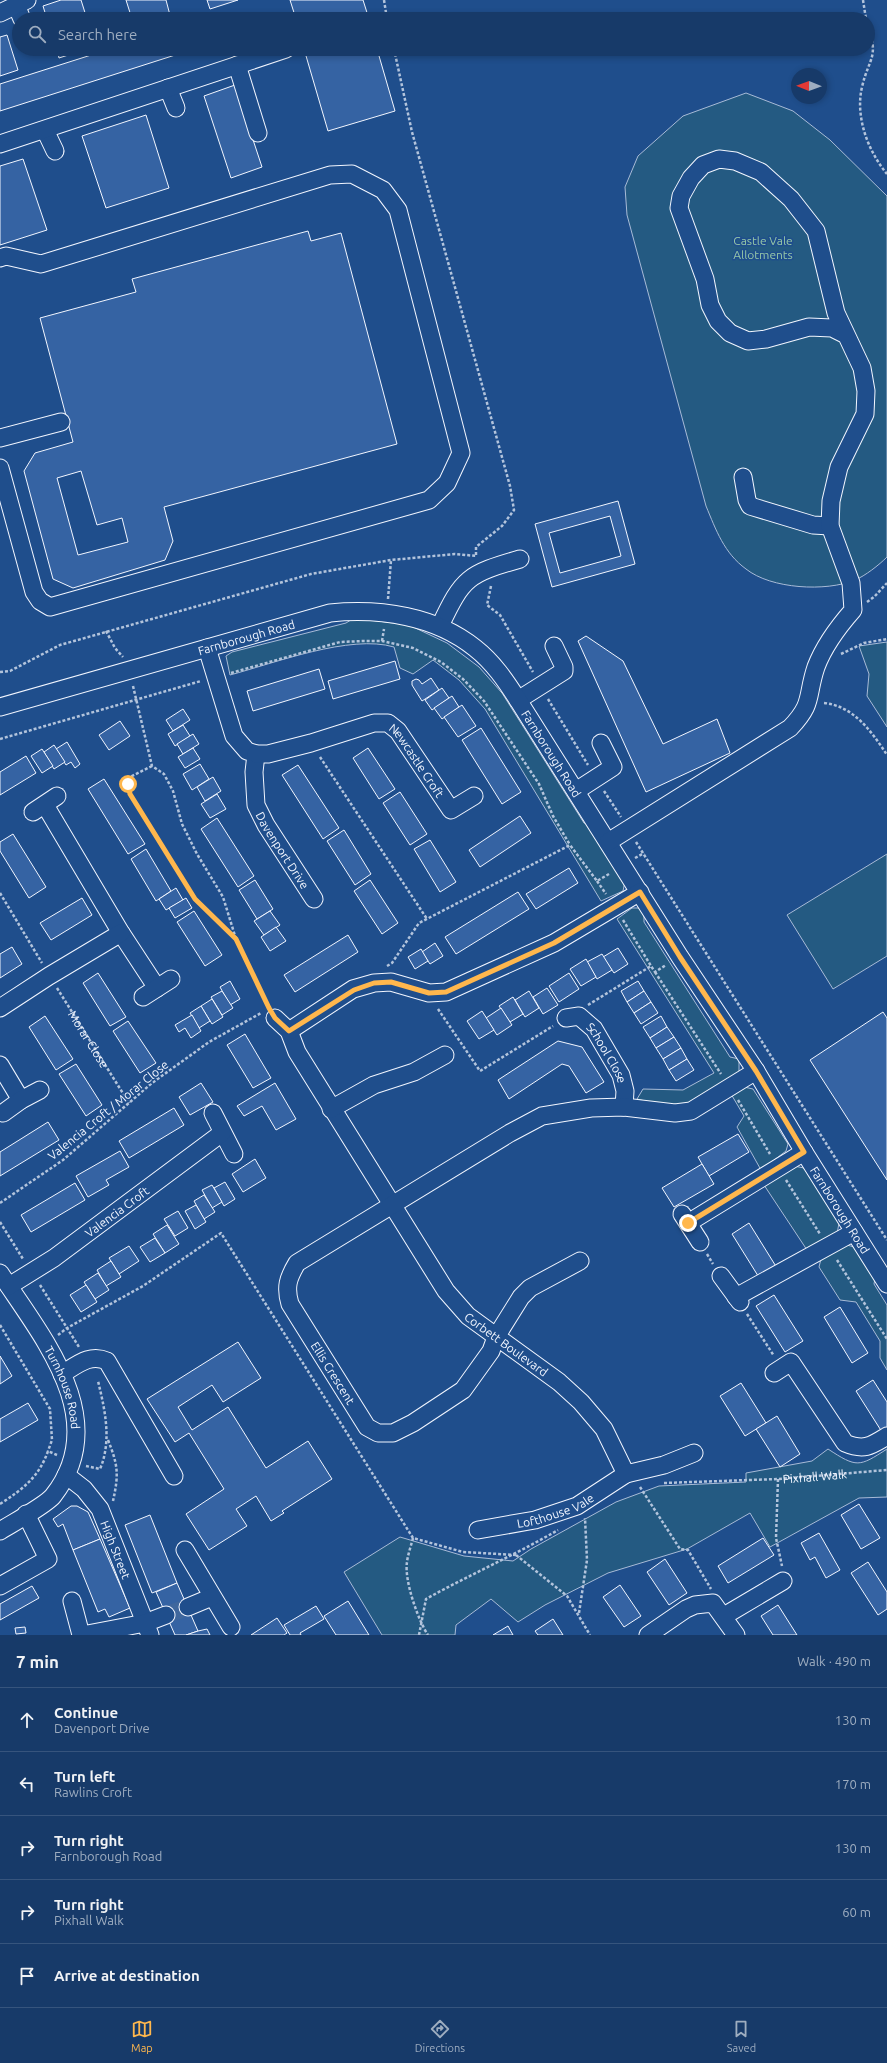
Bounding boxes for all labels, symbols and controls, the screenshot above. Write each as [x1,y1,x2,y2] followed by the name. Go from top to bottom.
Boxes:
[12,12,875,56] search box
[26,23,48,45] icon: search
[58,26,137,43] text: Search here
[791,68,827,104] north arrow
[733,234,793,261] park label: Castle Vale Allotments
[196,617,296,657] street label: Farnborough Road
[520,708,584,799] street label: Farnborough Road
[387,720,447,800] street label: Newcastle Croft
[119,775,137,793] route start
[254,809,312,891] street label: Davenport Drive
[66,1008,112,1070] street label: Morar Close
[584,1019,629,1084] street label: School Close
[45,1058,171,1162] street label: Valencia Croft / Morar Close
[808,1164,872,1256] street label: Farnborough Road
[82,1183,151,1239] street label: Valencia Croft
[679,1214,697,1232] route end
[462,1309,551,1378] street label: Corbett Boulevard
[309,1339,358,1407] street label: Ellis Crescent
[43,1344,83,1429] street label: Turnhouse Road
[782,1467,847,1485] street label: Pixhall Walk
[516,1490,596,1530] street label: Lofthouse Vale
[99,1519,134,1581] street label: High Street
[16,1652,59,1671] text: 7 min
[797,1654,871,1668] text: Walk · 490 m
[54,1704,118,1721] text: Continue
[16,1709,38,1731] icon: ahead
[835,1713,871,1727] text: 130 m
[54,1721,150,1735] text: Davenport Drive
[54,1768,115,1785] text: Turn left
[16,1773,38,1795] icon: left
[835,1777,871,1791] text: 170 m
[54,1785,132,1799] text: Rawlins Croft
[54,1832,124,1849] text: Turn right
[16,1837,38,1859] icon: right
[835,1841,871,1855] text: 130 m
[54,1849,162,1863] text: Farnborough Road
[54,1896,124,1913] text: Turn right
[16,1901,38,1923] icon: right
[842,1905,871,1919] text: 60 m
[54,1913,124,1927] text: Pixhall Walk
[16,1965,38,1987] icon: arrive
[54,1967,200,1984] text: Arrive at destination
[131,2018,153,2054] tab: Map
[415,2018,465,2054] tab: Directions
[727,2018,756,2054] tab: Saved

